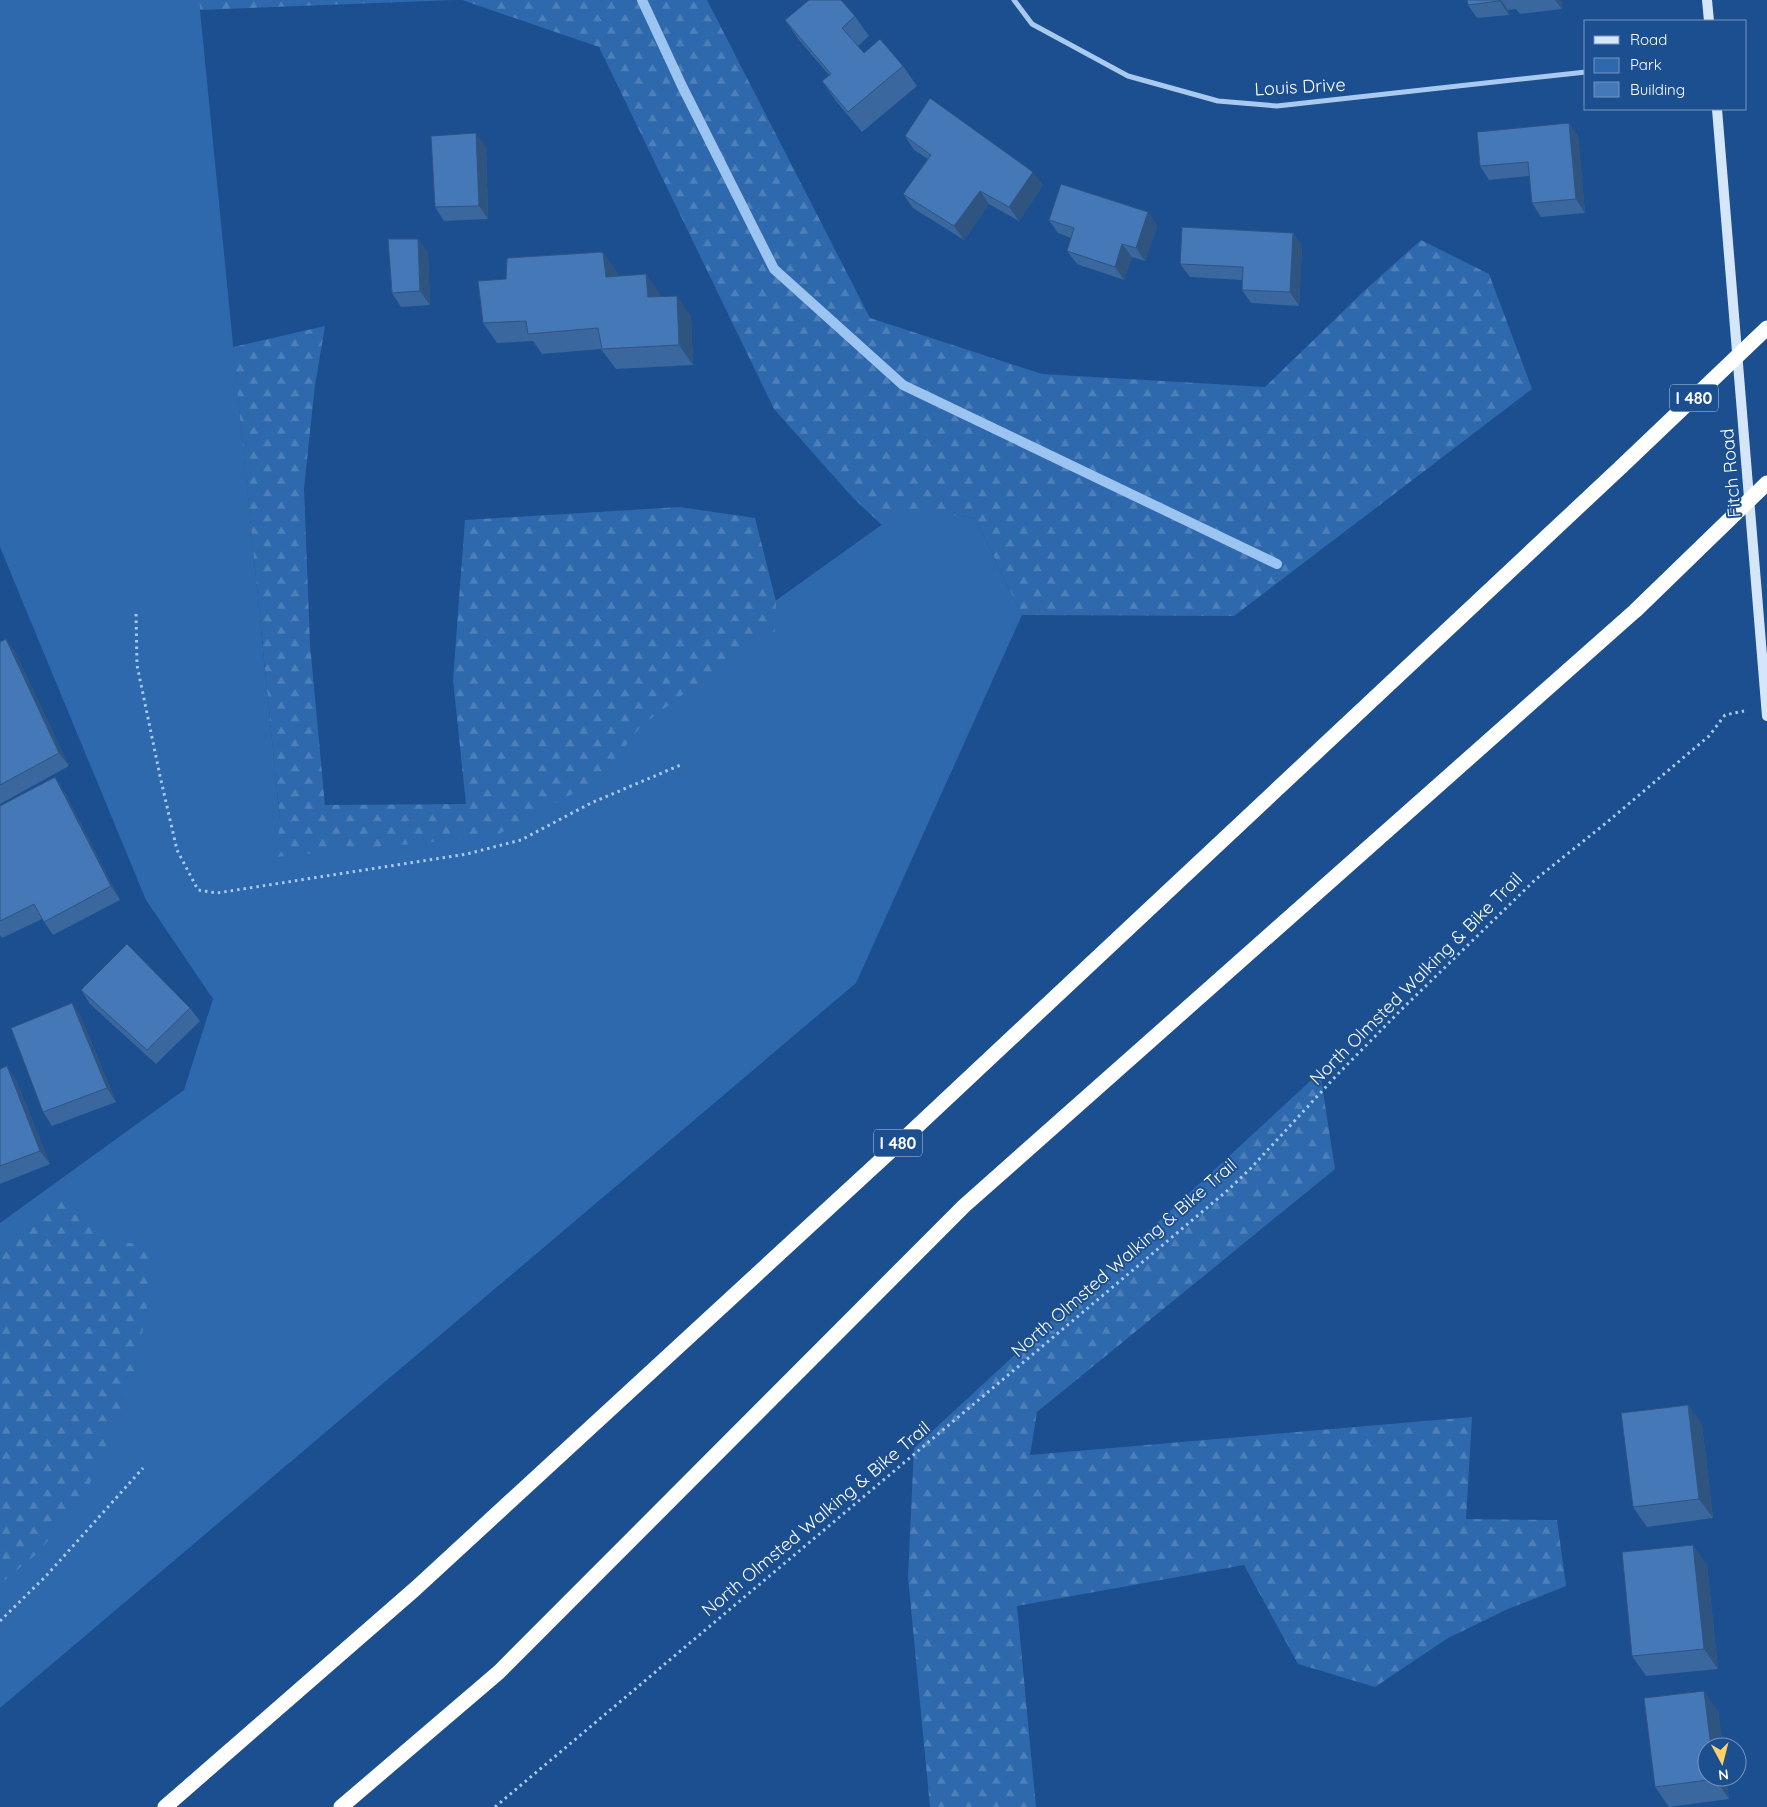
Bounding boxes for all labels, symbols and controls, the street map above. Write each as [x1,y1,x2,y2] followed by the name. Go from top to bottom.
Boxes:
[1584,20,1747,110] legend
[1630,30,1667,49] text: Road
[1630,55,1662,74] text: Park
[1254,73,1346,100] street label: Louis Drive
[1630,80,1685,99] text: Building
[1670,384,1718,412] road number: I 480
[1715,428,1746,518] street label: Fitch Road
[1304,867,1527,1090] street label: North Olmsted Walking & Bike Trail
[874,1130,922,1156] road number: I 480
[1006,1153,1241,1362] street label: North Olmsted Walking & Bike Trail
[697,1416,935,1621] street label: North Olmsted Walking & Bike Trail
[1697,1737,1747,1787] north arrow
[1717,1765,1730,1784] text: N

